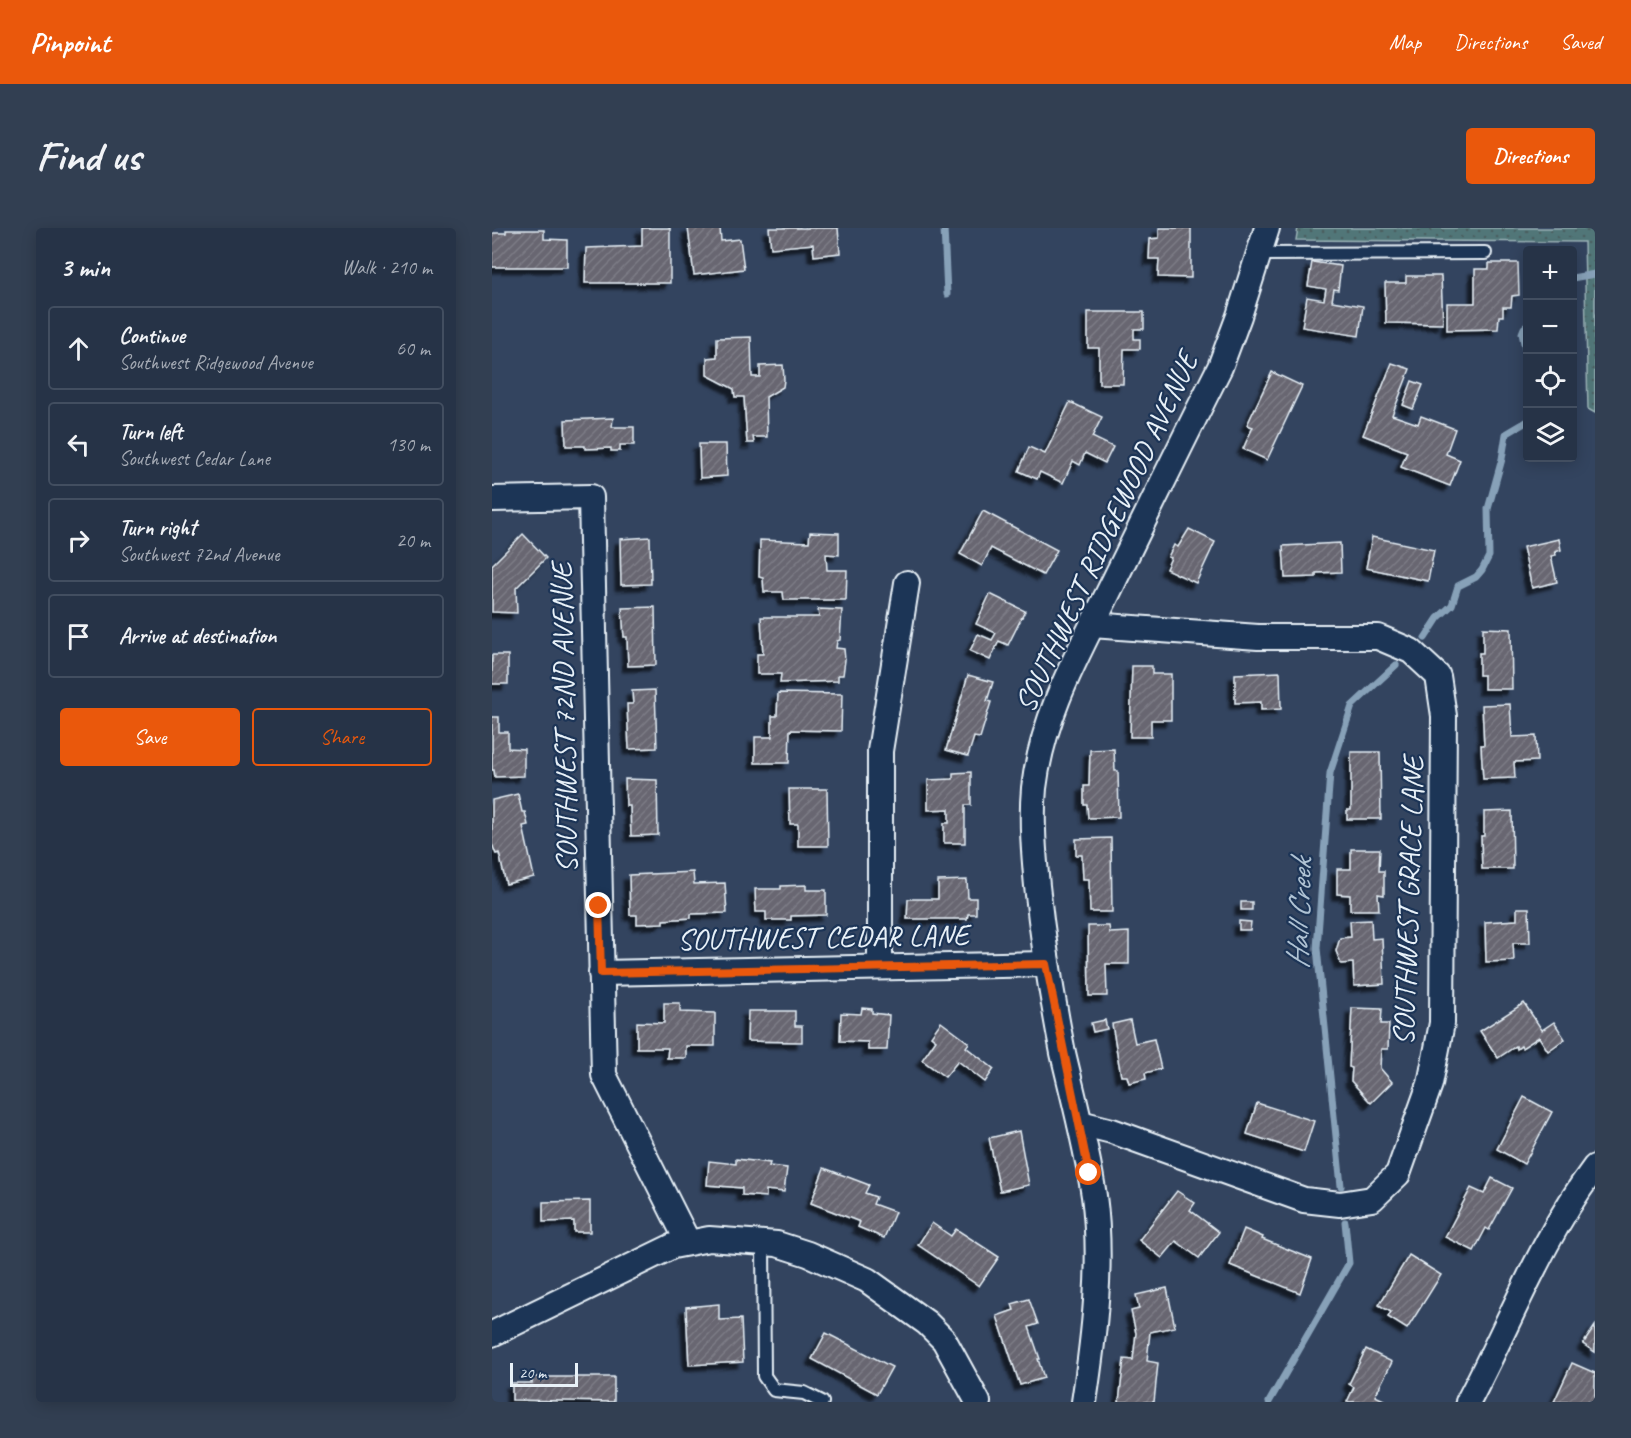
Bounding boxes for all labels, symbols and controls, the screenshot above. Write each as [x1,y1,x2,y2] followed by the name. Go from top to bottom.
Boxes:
[30,25,110,60] text: Pinpoint
[1389,29,1421,55] text: Map
[1454,29,1527,55] text: Directions
[1560,29,1601,55] text: Saved
[1466,128,1595,184] button: Directions
[36,130,141,183] text: Find us
[1523,246,1577,462] map controls
[1523,246,1577,300] button: +
[60,251,110,284] text: 3 min
[342,255,432,280] text: Walk · 210 m
[1523,300,1577,354] button: −
[119,322,185,350] text: Continue
[62,332,95,365] icon: ahead
[396,336,430,361] text: 60 m
[1006,343,1208,718] street label: SOUTHWEST RIDGEWOOD AVENUE
[119,350,313,375] text: Southwest Ridgewood Avenue
[1523,354,1577,408] button: locate
[1523,408,1577,462] button: layers
[119,418,183,446] text: Turn left
[62,428,95,461] icon: left
[387,432,430,457] text: 130 m
[119,446,270,471] text: Southwest Cedar Lane
[119,514,196,542] text: Turn right
[62,524,95,557] icon: right
[396,528,430,553] text: 20 m
[119,542,280,567] text: Southwest 72nd Avenue
[542,559,586,873] street label: SOUTHWEST 72ND AVENUE
[62,620,95,653] icon: arrive
[119,622,276,650] text: Arrive at destination
[60,708,240,766] button: Save
[252,708,432,766] button: Share
[1384,752,1432,1046] street label: SOUTHWEST GRACE LANE
[1277,853,1322,970] water label: Hall Creek
[585,892,611,918] route end
[677,915,973,959] street label: SOUTHWEST CEDAR LANE
[1075,1159,1101,1185] route start
[510,1360,578,1388] scale bar
[519,1363,546,1383] text: 20 m

